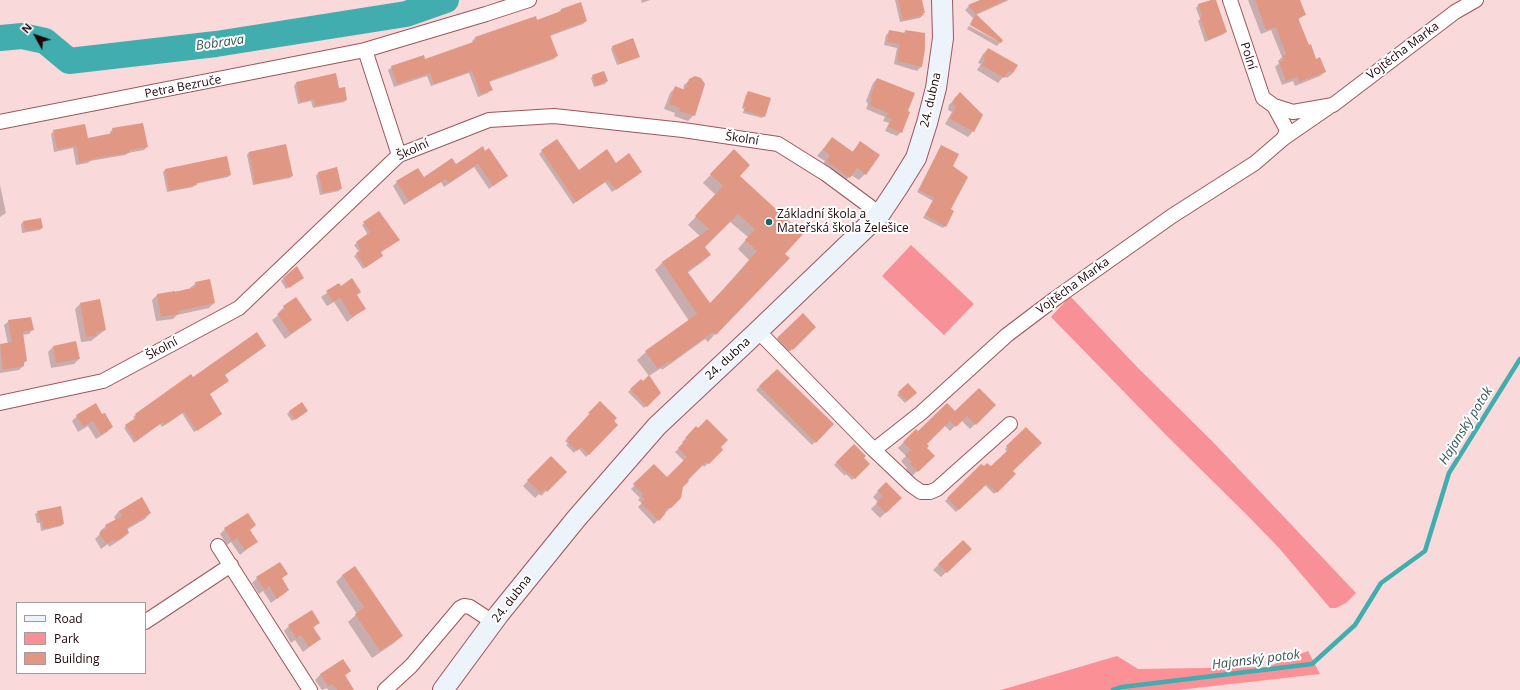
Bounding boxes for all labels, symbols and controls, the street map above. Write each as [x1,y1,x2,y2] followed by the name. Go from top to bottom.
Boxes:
[16,16,56,56] north arrow
[1364,19,1442,83] street label: Vojtěcha Marka
[18,20,35,36] text: N
[195,32,245,54] water label: Bobrava
[1237,41,1259,71] street label: Polní
[918,71,944,129] street label: 24. dubna
[143,73,223,101] street label: Petra Bezruče
[724,130,760,148] street label: Školní
[395,136,431,164] street label: Školní
[777,208,909,236] place label: Základní škola a Mateřská škola Želešice
[764,217,774,227] marker: Základní škola a Mateřská škola Želešice
[1034,255,1112,317] street label: Vojtěcha Marka
[144,335,180,363] street label: Školní
[703,335,753,383] street label: 24. dubna
[1436,384,1496,468] water label: Hajanský potok
[489,572,535,626] street label: 24. dubna
[16,602,146,674] legend
[54,610,83,627] text: Road
[54,630,79,647] text: Park
[1211,647,1301,673] water label: Hajanský potok
[54,650,99,667] text: Building

